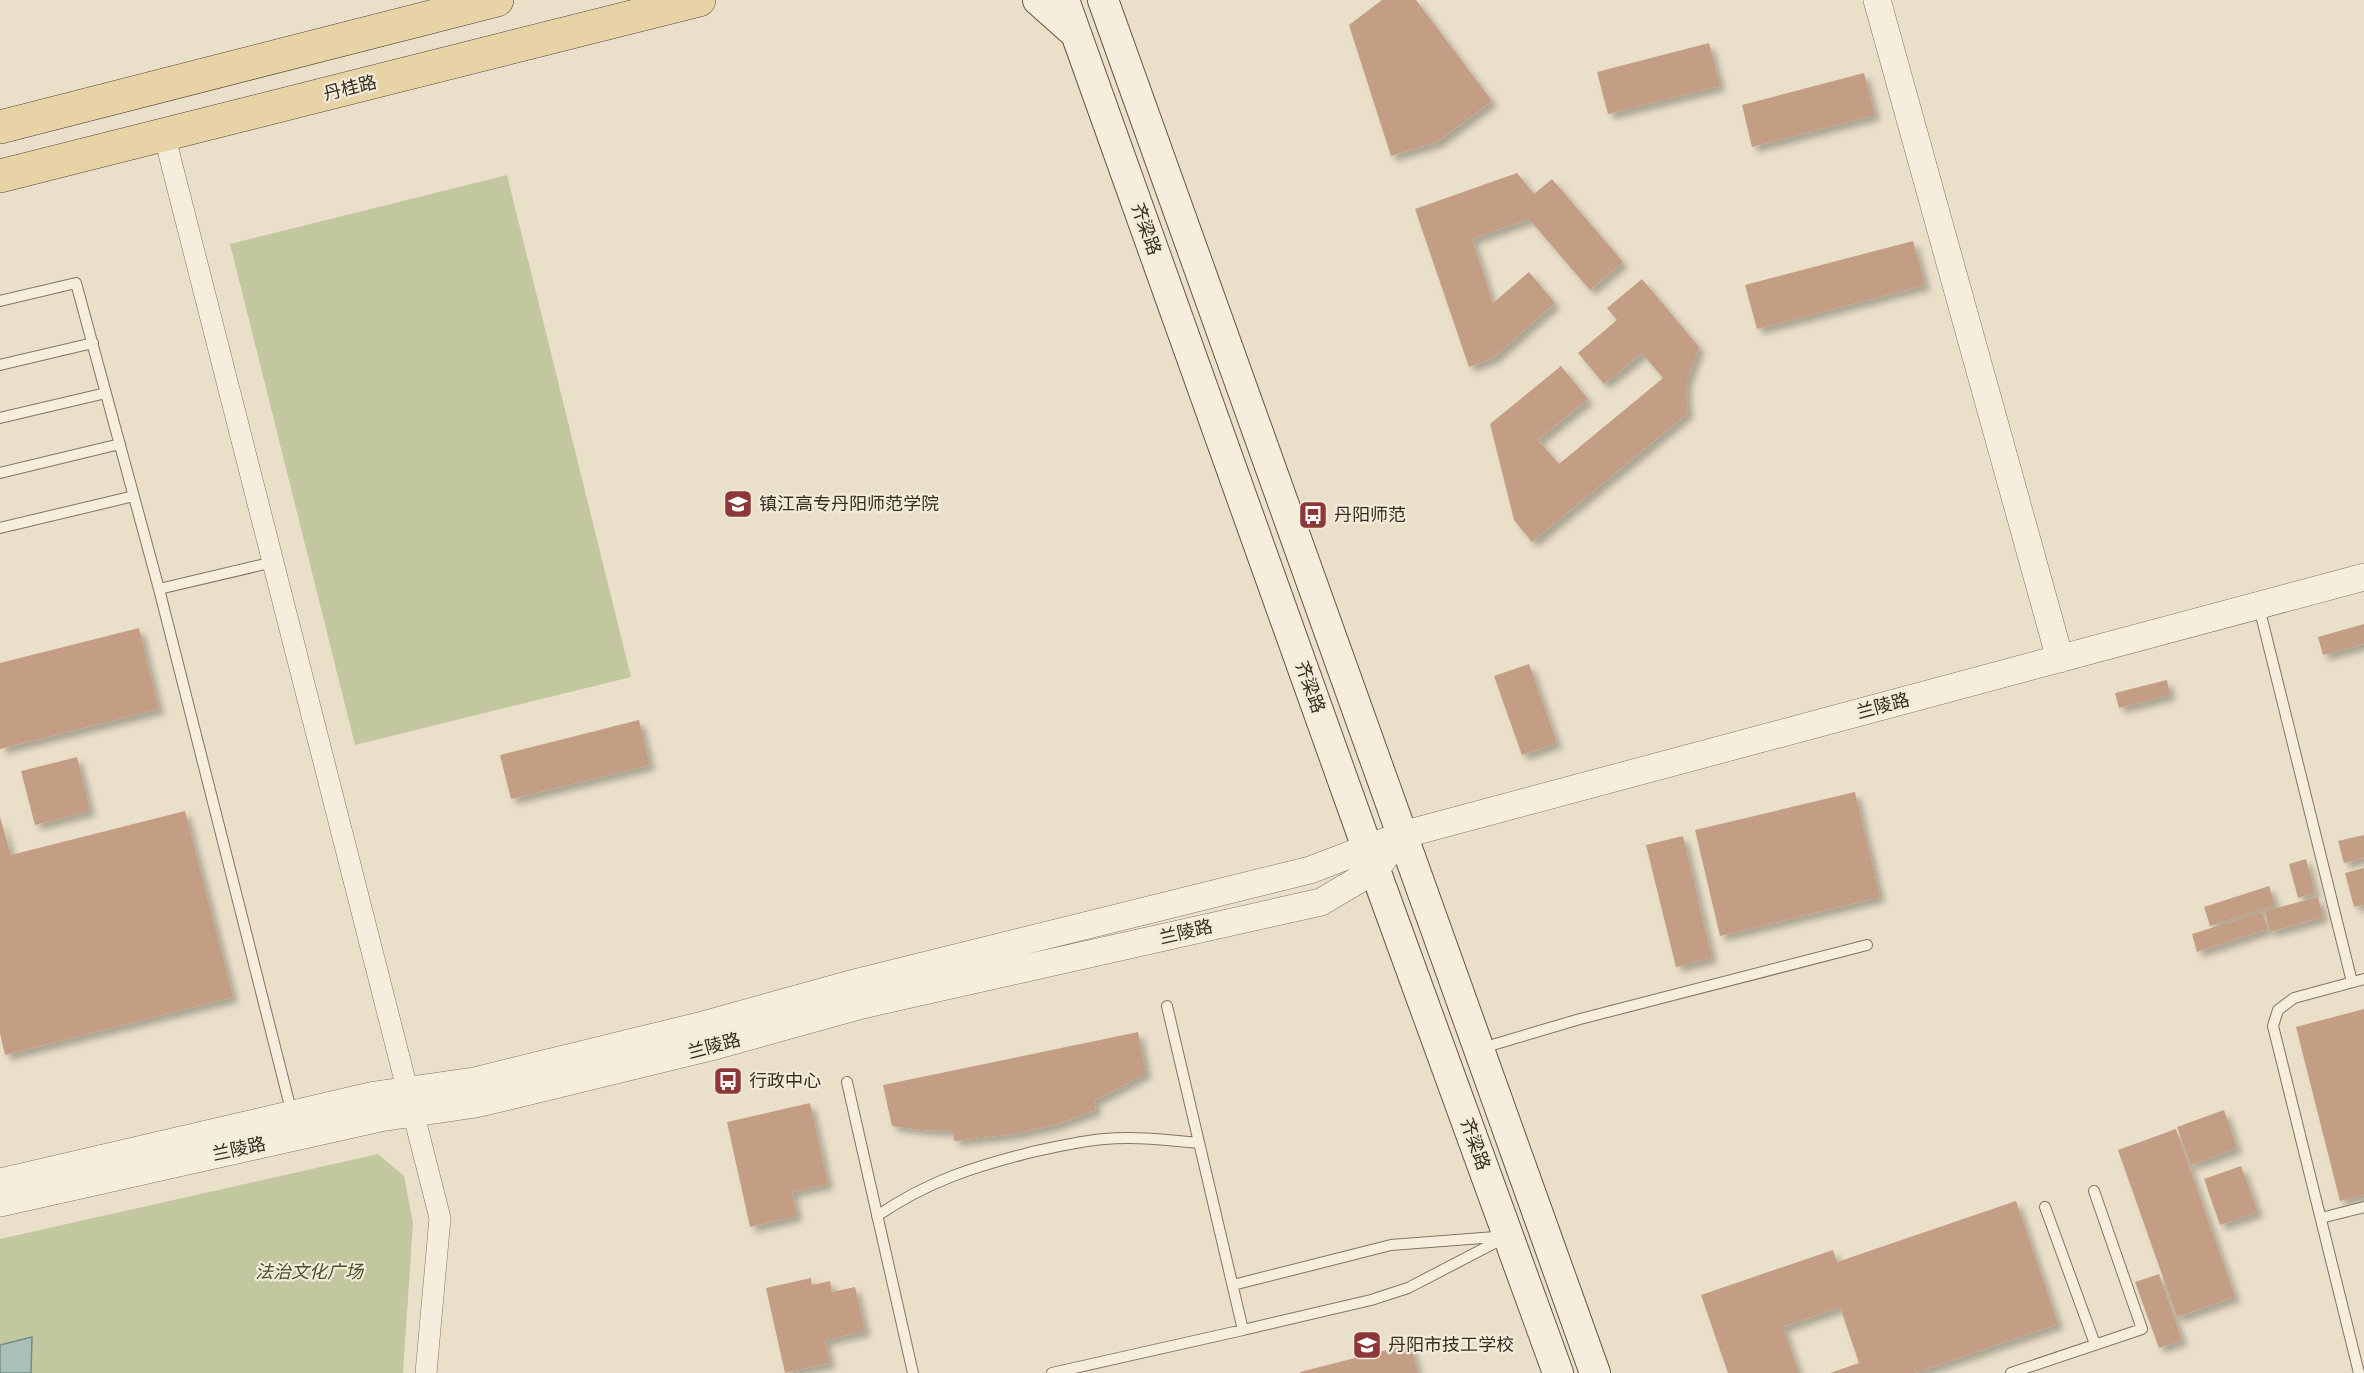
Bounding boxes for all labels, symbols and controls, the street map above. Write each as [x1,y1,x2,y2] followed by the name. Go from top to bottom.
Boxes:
[321,72,379,104] street label: 丹桂路
[1127,200,1165,258] street label: 齐梁路
[722,488,754,520] school or university icon: 镇江高专丹阳师范学院
[759,494,939,514] place label: 镇江高专丹阳师范学院
[1297,499,1329,531] bus stop icon: 丹阳师范
[1334,505,1406,525] place label: 丹阳师范
[1291,658,1329,716] street label: 齐梁路
[1854,689,1912,723] street label: 兰陵路
[1157,916,1215,948] street label: 兰陵路
[685,1029,743,1063] street label: 兰陵路
[712,1065,744,1097] bus stop icon: 行政中心
[749,1071,821,1091] place label: 行政中心
[1456,1115,1494,1173] street label: 齐梁路
[211,1134,267,1164] street label: 兰陵路
[255,1262,365,1282] park label: 法治文化广场
[1351,1329,1383,1361] school or university icon: 丹阳市技工学校
[1388,1335,1514,1355] place label: 丹阳市技工学校

